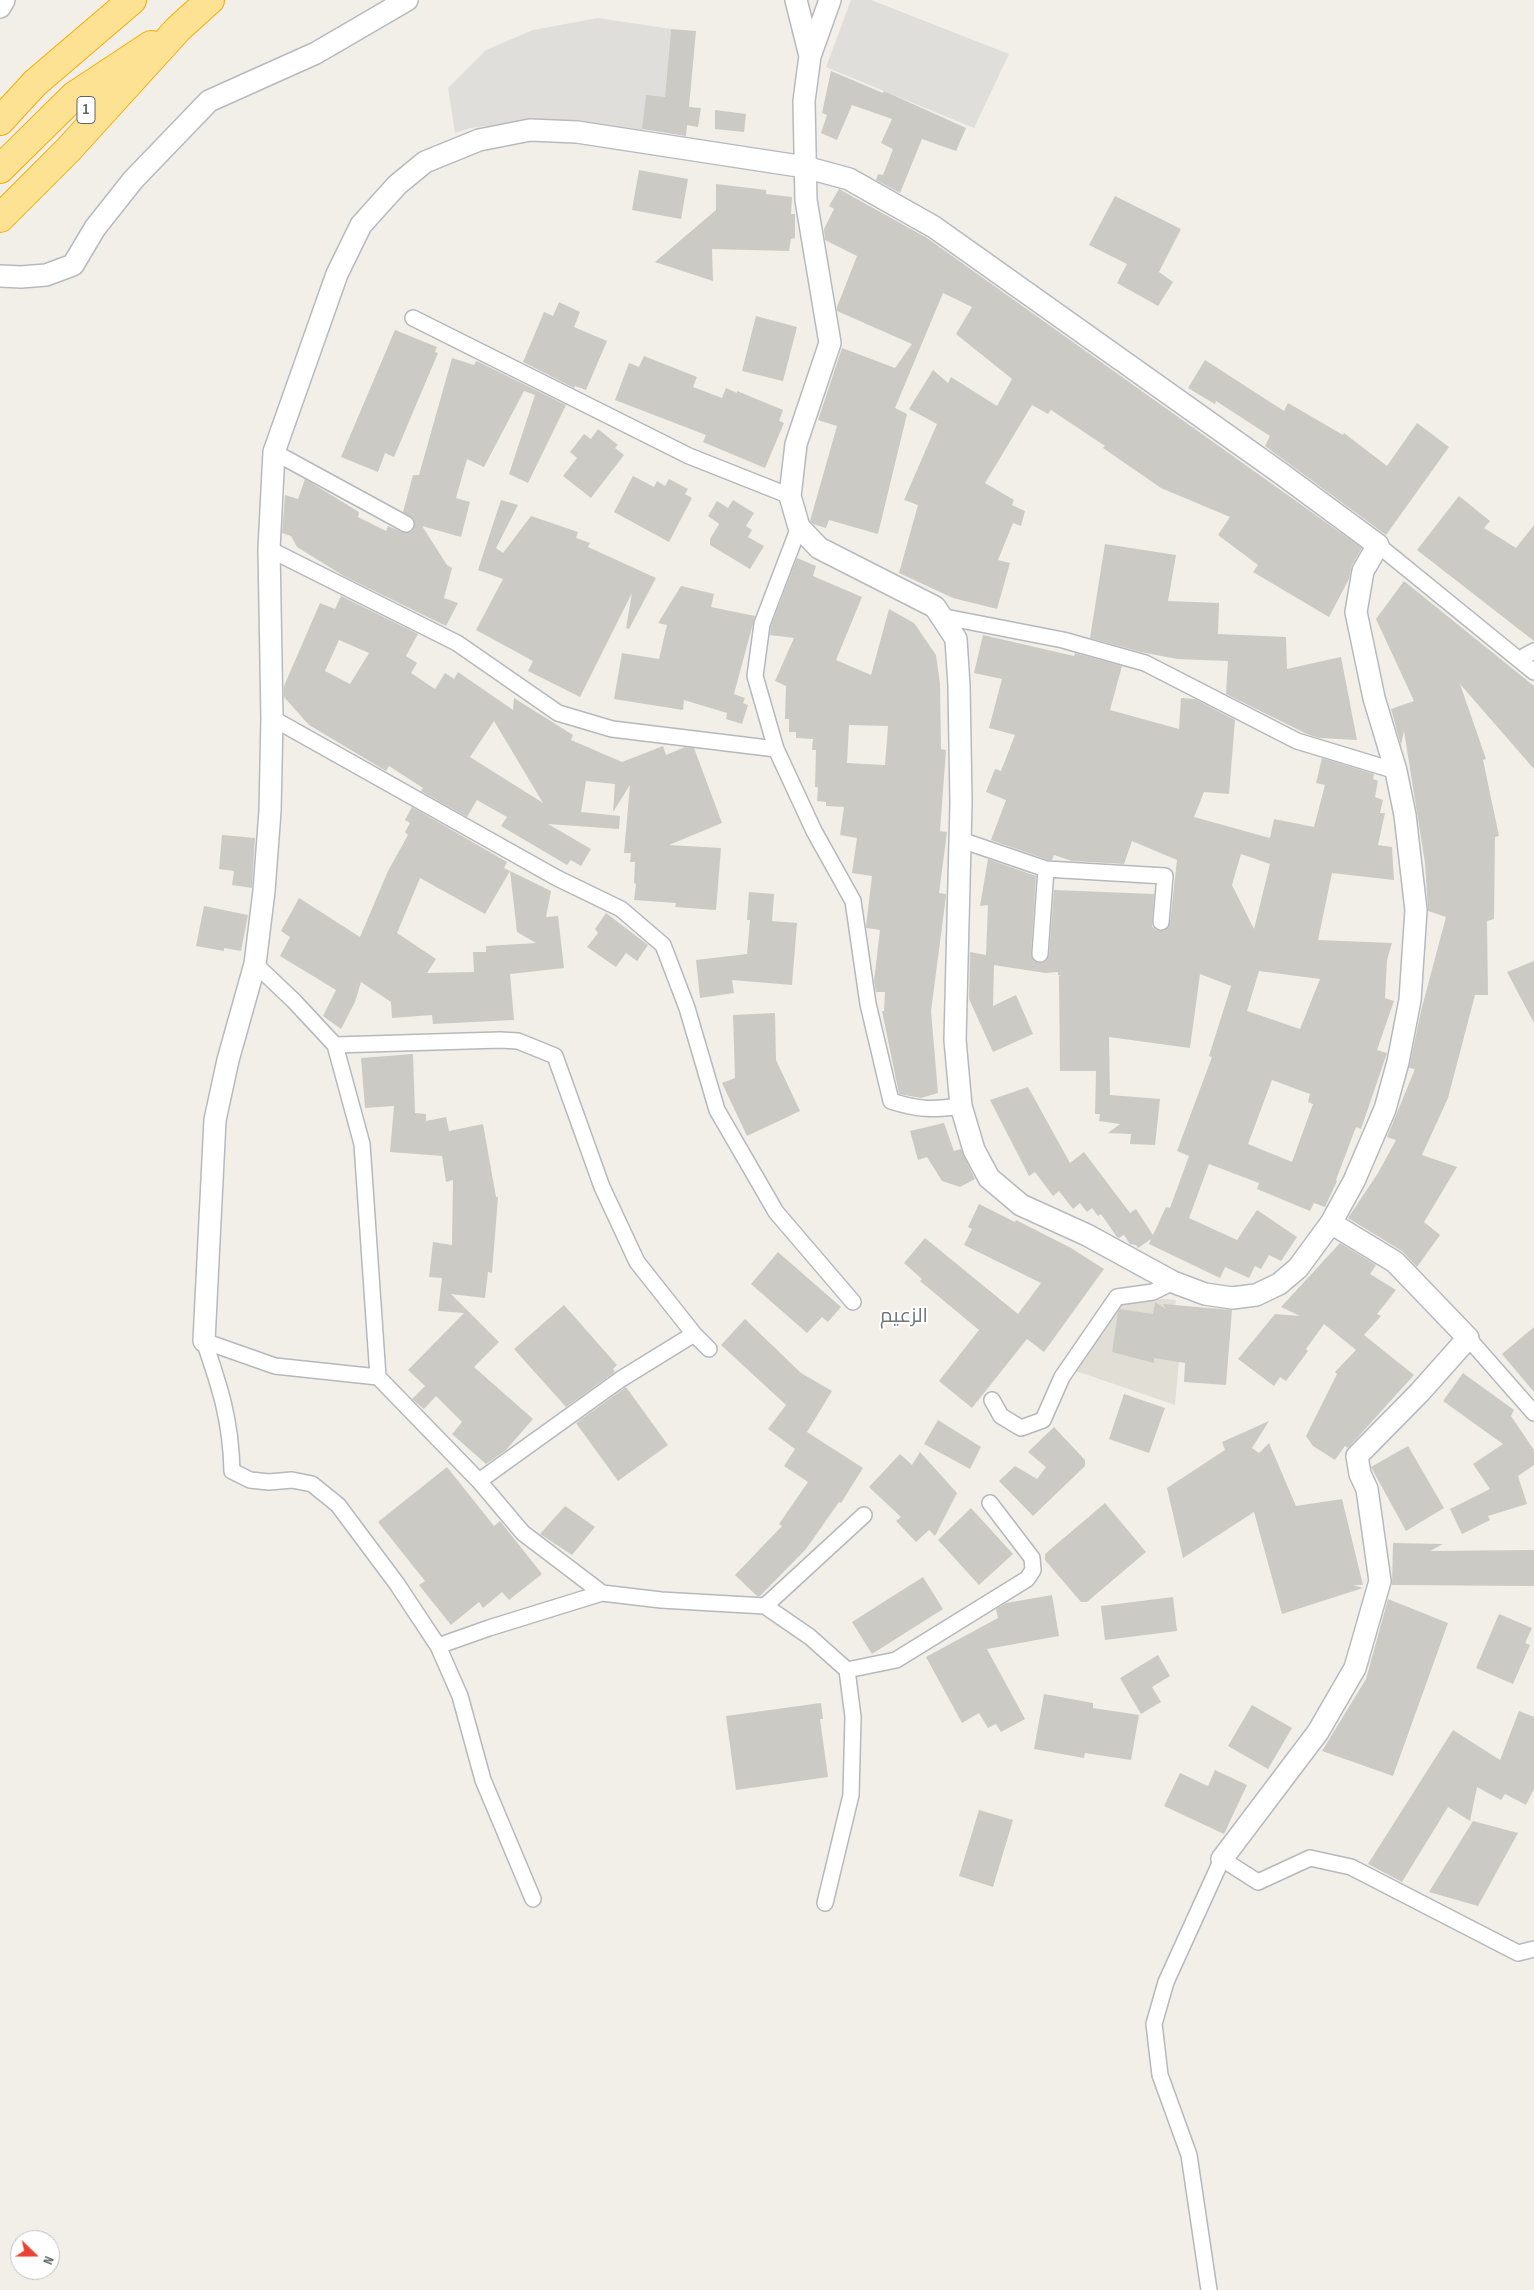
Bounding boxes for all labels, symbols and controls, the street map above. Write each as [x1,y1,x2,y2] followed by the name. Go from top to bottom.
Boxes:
[77,96,95,124] road number: 1
[880,1305,928,1329] district label: الزعيم
[10,2230,60,2280] north arrow
[39,2254,58,2267] text: N

